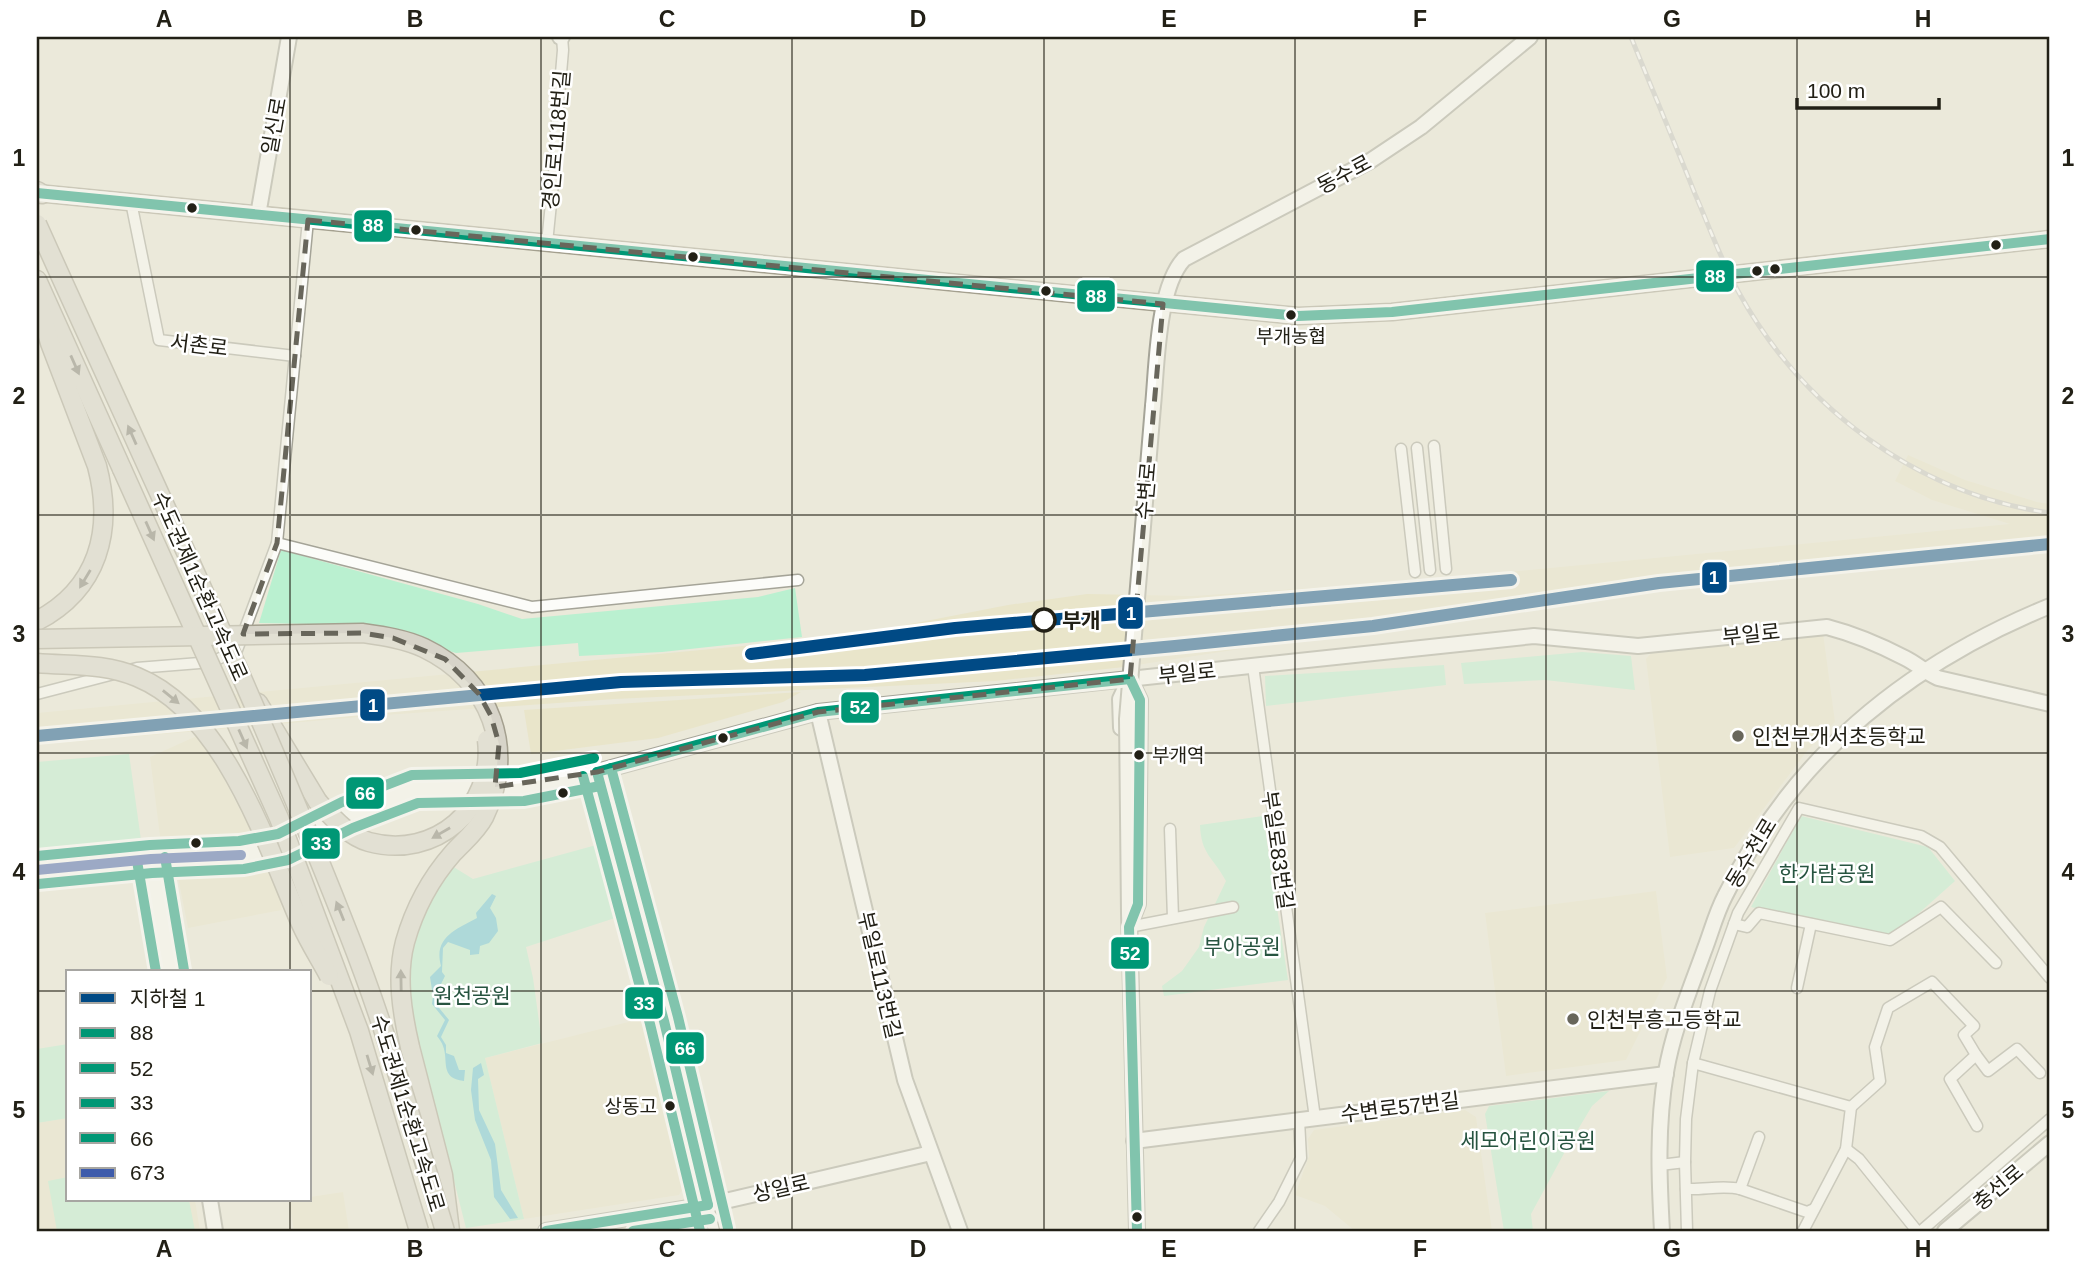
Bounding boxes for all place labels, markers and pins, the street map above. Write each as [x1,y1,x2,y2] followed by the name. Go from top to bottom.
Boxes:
[185,201,199,215] unlabelled marker
[409,223,423,237] unlabelled marker
[1989,238,2003,252] unlabelled marker
[686,250,700,264] unlabelled marker
[1768,262,1782,276] unlabelled marker
[1750,264,1764,278] unlabelled marker
[1039,284,1053,298] unlabelled marker
[1284,308,1298,322] marker: 부개농협
[1256,326,1326,347] place label: 부개농협
[1032,608,1056,632] marker: 부개
[1062,609,1101,632] place label: 부개
[1752,725,1926,748] place label: 인천부개서초등학교
[1730,728,1746,744] marker: 인천부개서초등학교
[716,731,730,745] unlabelled marker
[1152,745,1204,766] place label: 부개역
[1132,748,1146,762] marker: 부개역
[556,786,570,800] unlabelled marker
[189,836,203,850] unlabelled marker
[1587,1008,1742,1031] place label: 인천부흥고등학교
[1565,1011,1581,1027] marker: 인천부흥고등학교
[605,1096,657,1117] place label: 상동고
[663,1099,677,1113] marker: 상동고
[1130,1210,1144,1224] unlabelled marker

